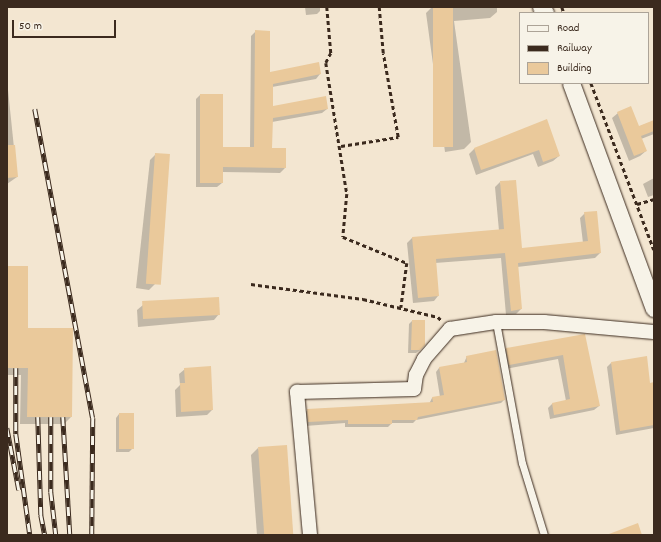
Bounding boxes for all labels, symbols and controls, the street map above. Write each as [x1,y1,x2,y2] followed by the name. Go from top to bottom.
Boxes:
[14,12,118,38] scale bar
[519,12,649,84] legend
[19,18,42,35] text: 50 m
[557,20,579,37] text: Road
[557,40,592,57] text: Railway
[557,60,592,77] text: Building

